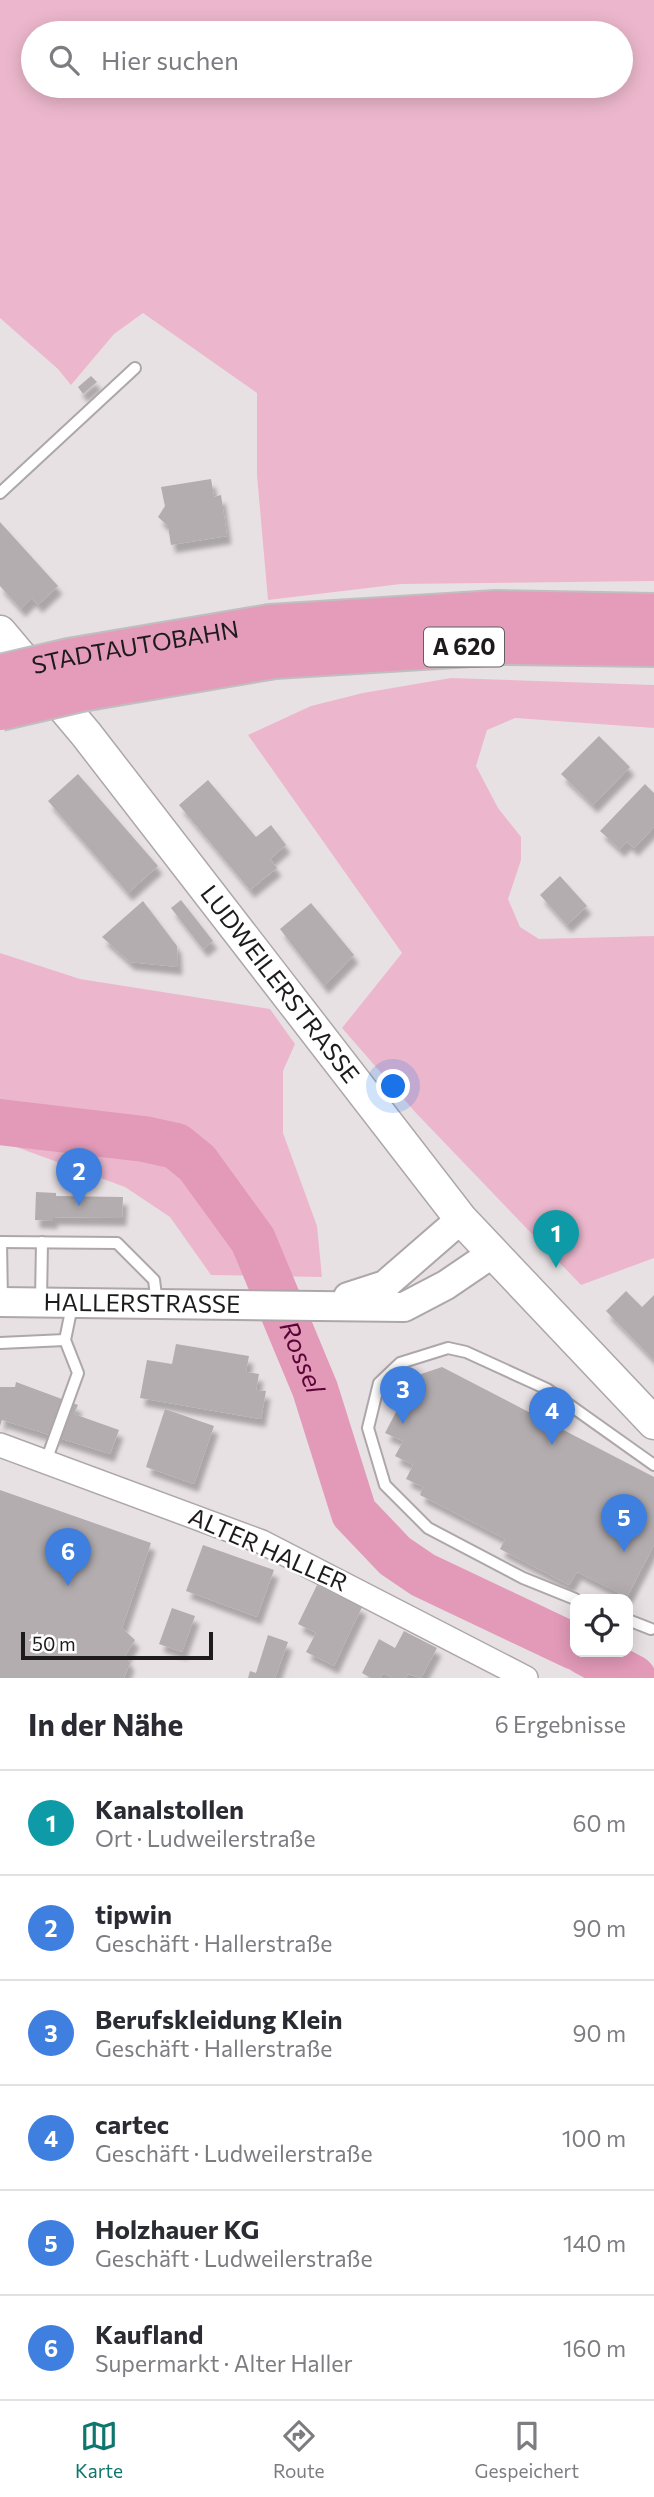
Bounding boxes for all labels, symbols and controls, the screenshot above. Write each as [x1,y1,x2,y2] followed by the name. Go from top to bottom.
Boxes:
[21,21,633,98] search box
[45,41,83,79] icon: search
[101,44,239,75] text: Hier suchen
[29,614,241,679] street label: STADTAUTOBAHN
[424,628,504,666] road number: A 620
[195,879,366,1088] street label: LUDWEILERSTRASSE
[376,1069,410,1103] your location
[56,1148,102,1206] pin: 2
[533,1210,579,1268] pin: 1
[44,1287,240,1318] street label: HALLERSTRASSE
[274,1316,333,1398] water label: Rossel
[380,1366,426,1424] pin: 3
[529,1387,575,1445] pin: 4
[601,1494,647,1552] pin: 5
[185,1501,352,1597] street label: ALTER HALLER
[45,1528,91,1586] pin: 6
[570,1594,633,1657] map controls
[570,1594,633,1657] button: locate
[21,1629,214,1661] scale bar
[32,1632,76,1655] text: 50 m
[28,1705,183,1742] text: In der Nähe
[495,1710,626,1738] text: 6 Ergebnisse
[95,1793,244,1824] text: Kanalstollen
[46,1809,56,1837] text: 1
[573,1809,626,1837] text: 60 m
[95,1824,316,1852] text: Ort · Ludweilerstraße
[95,1898,172,1929] text: tipwin
[44,1914,58,1942] text: 2
[573,1914,626,1942] text: 90 m
[95,1929,332,1957] text: Geschäft · Hallerstraße
[95,2003,343,2034] text: Berufskleidung Klein
[44,2019,58,2047] text: 3
[573,2019,626,2047] text: 90 m
[95,2034,332,2062] text: Geschäft · Hallerstraße
[95,2108,169,2139] text: cartec
[44,2124,58,2152] text: 4
[562,2124,626,2152] text: 100 m
[95,2139,373,2167] text: Geschäft · Ludweilerstraße
[95,2213,260,2244] text: Holzhauer KG
[44,2229,58,2257] text: 5
[563,2229,626,2257] text: 140 m
[95,2244,373,2272] text: Geschäft · Ludweilerstraße
[95,2318,203,2349] text: Kaufland
[44,2334,58,2362] text: 6
[563,2334,626,2362] text: 160 m
[95,2349,353,2377] text: Supermarkt · Alter Haller
[75,2417,123,2482] tab: Karte
[273,2417,325,2482] tab: Route
[475,2417,579,2482] tab: Gespeichert

